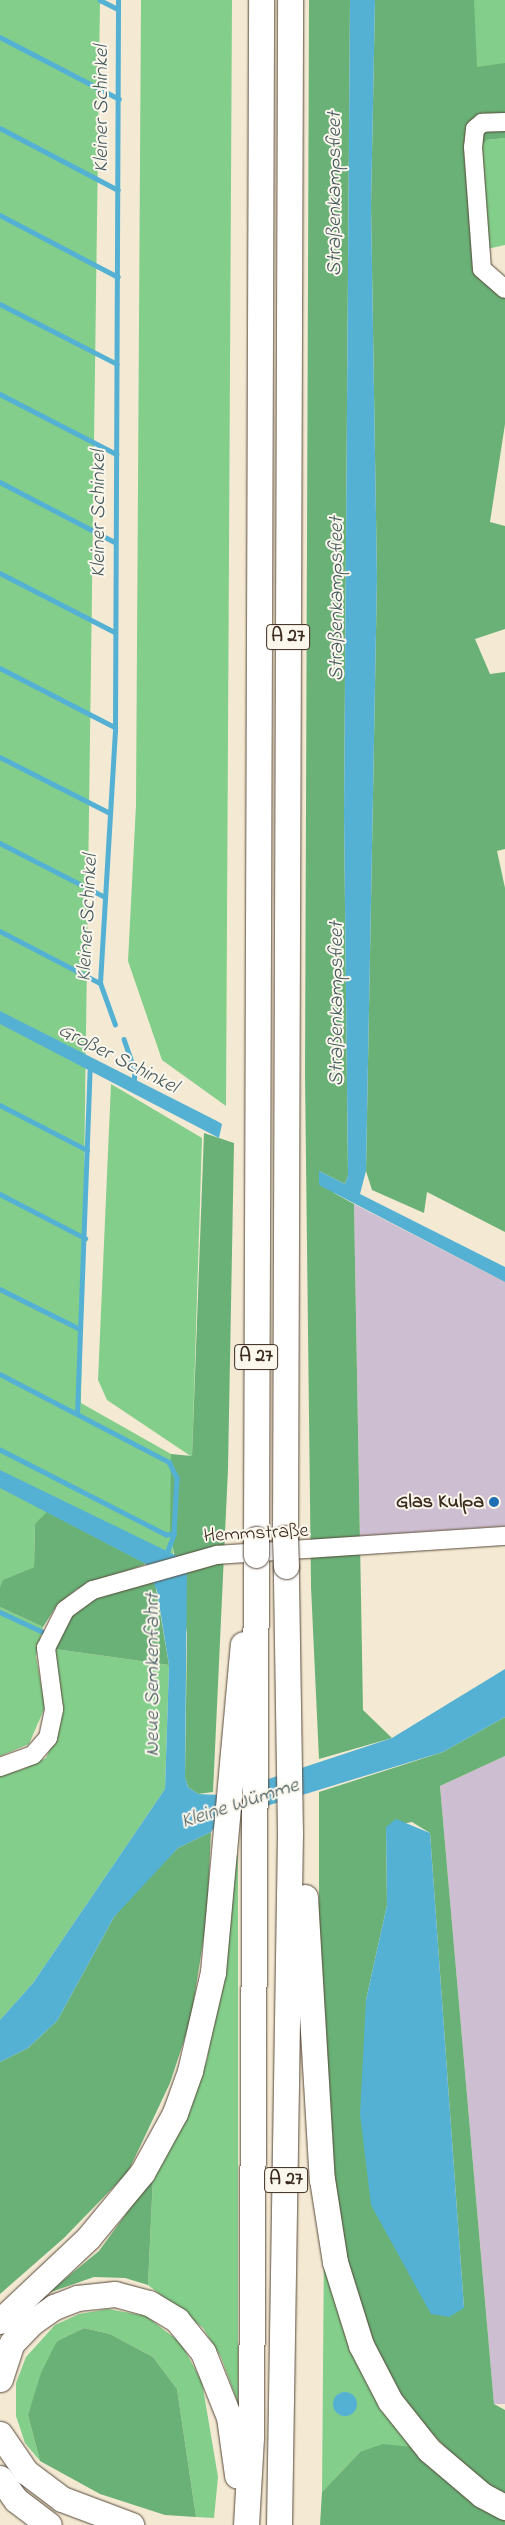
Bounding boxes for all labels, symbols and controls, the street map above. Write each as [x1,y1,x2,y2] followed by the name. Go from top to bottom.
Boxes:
[89,45,115,173] water label: Kleiner Schinkel
[322,112,348,276] water label: Straßenkampsfleet
[86,450,112,578] water label: Kleiner Schinkel
[324,517,350,681] water label: Straßenkampsfleet
[266,620,310,654] road number: A 27
[72,854,104,982] water label: Kleiner Schinkel
[324,922,350,1086] water label: Straßenkampsfleet
[54,1018,182,1100] water label: Großer Schinkel
[234,1340,278,1374] road number: A 27
[396,1490,484,1514] place label: Glas Kulpa
[488,1496,500,1508] marker: Glas Kulpa
[203,1519,309,1549] street label: Hemmstraße
[140,1594,166,1756] water label: Neue Semkenfahrt
[178,1773,302,1835] water label: Kleine Wümme
[264,2164,308,2196] road number: A 27

